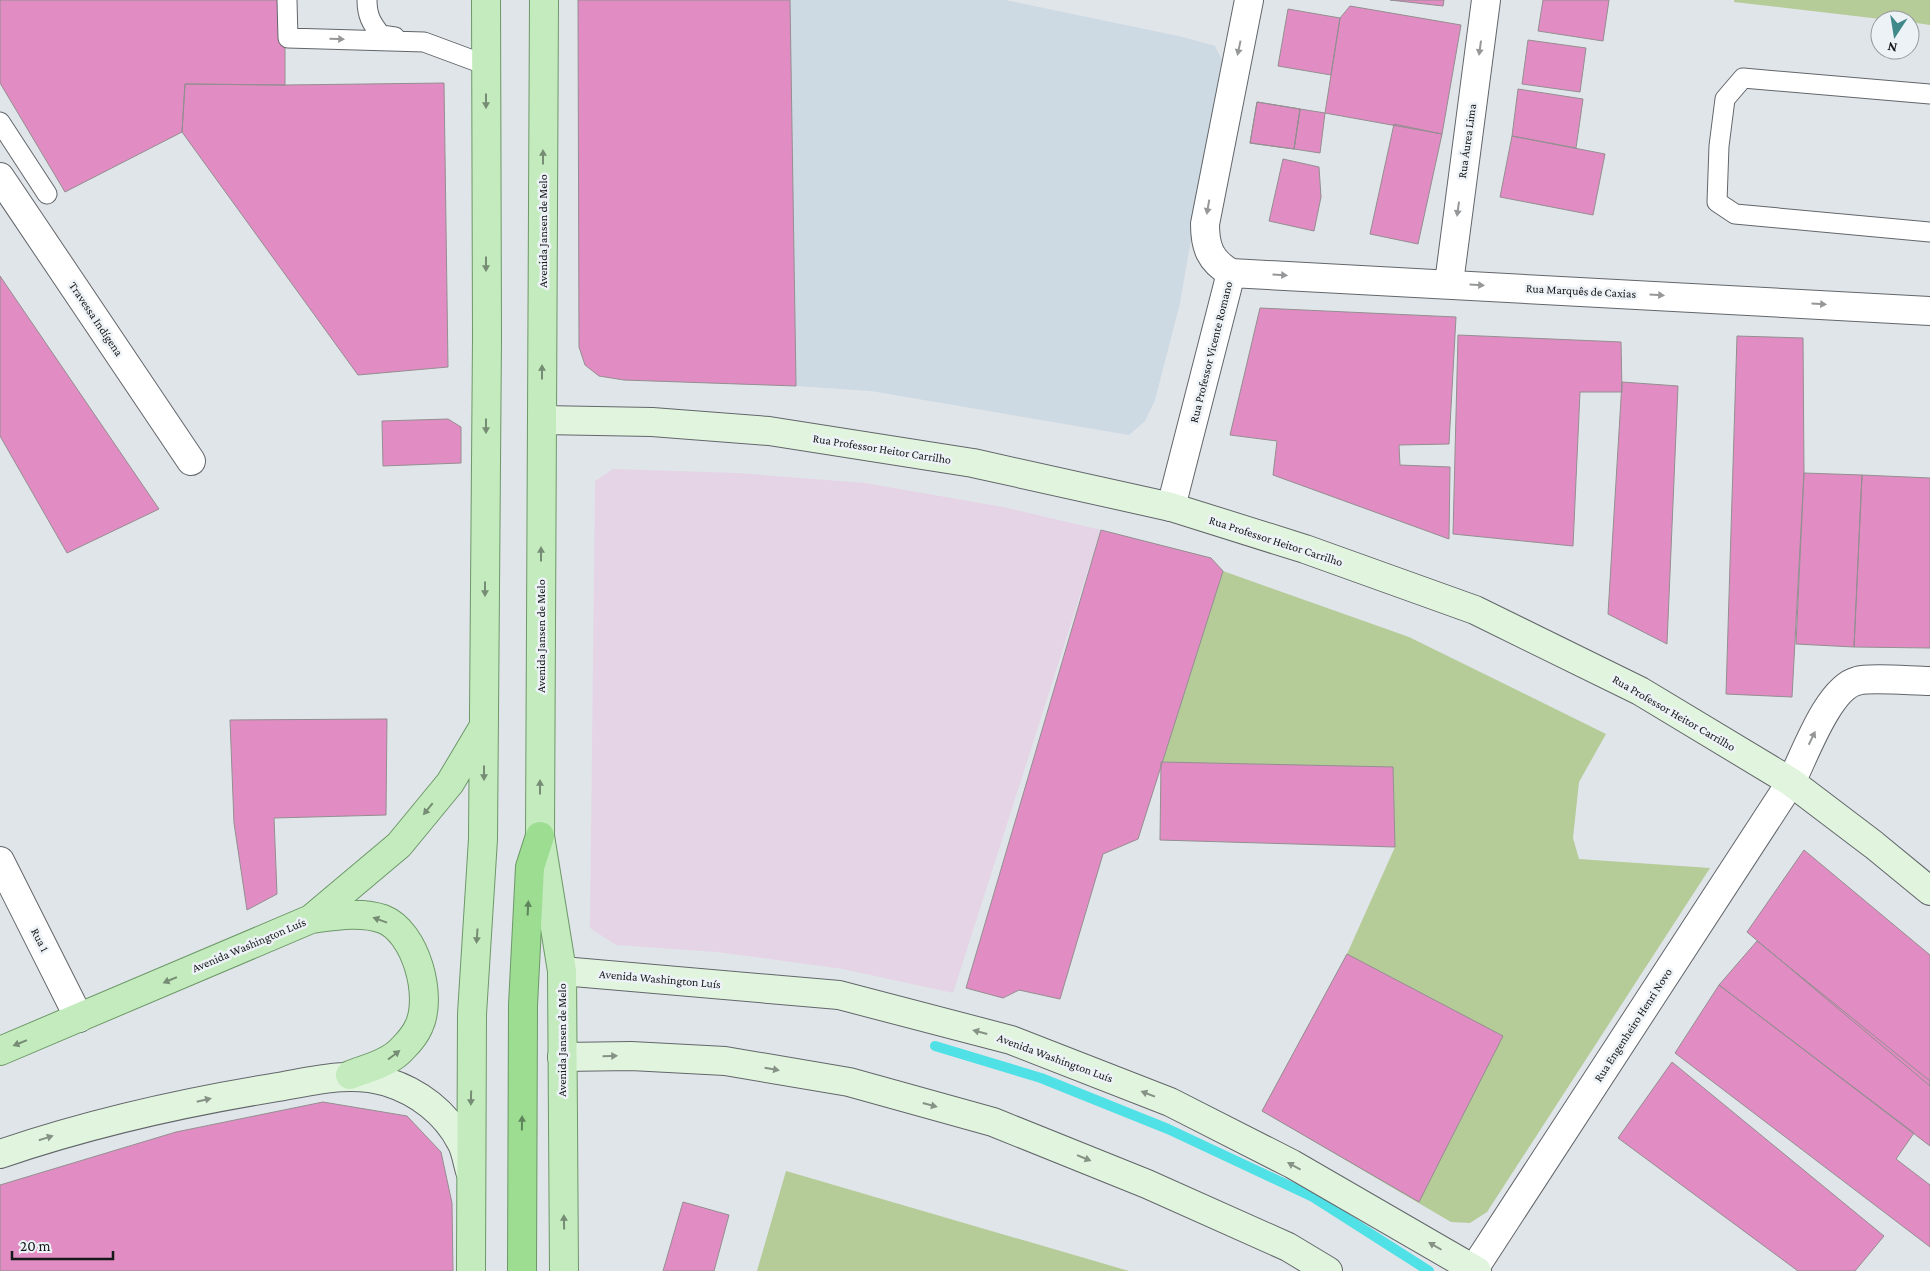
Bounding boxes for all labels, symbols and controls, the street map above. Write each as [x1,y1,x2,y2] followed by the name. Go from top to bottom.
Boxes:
[1870,10,1920,60] north arrow
[329,36,345,44] one-way arrow
[1886,39,1899,57] text: N
[1235,40,1243,56] one-way arrow
[1476,41,1484,57] one-way arrow
[482,93,490,109] one-way arrow
[1455,102,1479,179] street label: Rua Áurea Lima
[539,148,547,164] one-way arrow
[536,174,550,288] street label: Avenida Jansen de Melo
[1203,200,1211,216] one-way arrow
[1454,202,1462,218] one-way arrow
[482,256,490,272] one-way arrow
[1272,271,1288,279] one-way arrow
[66,279,126,359] street label: Travessa Indígena
[1187,280,1235,424] street label: Rua Professor Vicente Romano
[1469,281,1485,289] one-way arrow
[1526,281,1637,301] street label: Rua Marquês de Caxias
[1649,291,1665,299] one-way arrow
[1811,301,1827,309] one-way arrow
[538,363,546,379] one-way arrow
[482,418,490,434] one-way arrow
[812,431,952,467] street label: Rua Professor Heitor Carrilho
[1207,513,1345,569] street label: Rua Professor Heitor Carrilho
[537,546,545,562] one-way arrow
[534,579,548,693] street label: Avenida Jansen de Melo
[481,581,489,597] one-way arrow
[1610,672,1738,754] street label: Rua Professor Heitor Carrilho
[1809,731,1817,745] one-way arrow
[480,766,488,782] one-way arrow
[536,779,544,795] one-way arrow
[423,802,434,815] one-way arrow
[524,900,532,916] one-way arrow
[190,915,308,975] street label: Avenida Washington Luís
[372,916,387,924] one-way arrow
[28,926,52,954] street label: Rua 1
[473,928,481,944] one-way arrow
[1591,966,1675,1084] street label: Rua Engenheiro Henri Novo
[599,967,722,991] street label: Avenida Washington Luís
[163,976,177,984] one-way arrow
[555,983,569,1097] street label: Avenida Jansen de Melo
[972,1028,987,1036] one-way arrow
[995,1031,1115,1086] street label: Avenida Washington Luís
[12,1039,27,1047] one-way arrow
[387,1050,401,1060] one-way arrow
[603,1052,619,1060] one-way arrow
[765,1065,781,1073] one-way arrow
[1141,1089,1156,1097] one-way arrow
[467,1090,475,1106] one-way arrow
[197,1096,212,1104] one-way arrow
[923,1101,938,1109] one-way arrow
[518,1115,526,1131] one-way arrow
[39,1134,54,1142] one-way arrow
[1077,1154,1092,1162] one-way arrow
[1287,1162,1301,1170] one-way arrow
[560,1214,568,1230] one-way arrow
[12,1228,114,1260] scale bar
[20,1238,51,1254] text: 20 m
[1428,1242,1442,1251] one-way arrow

